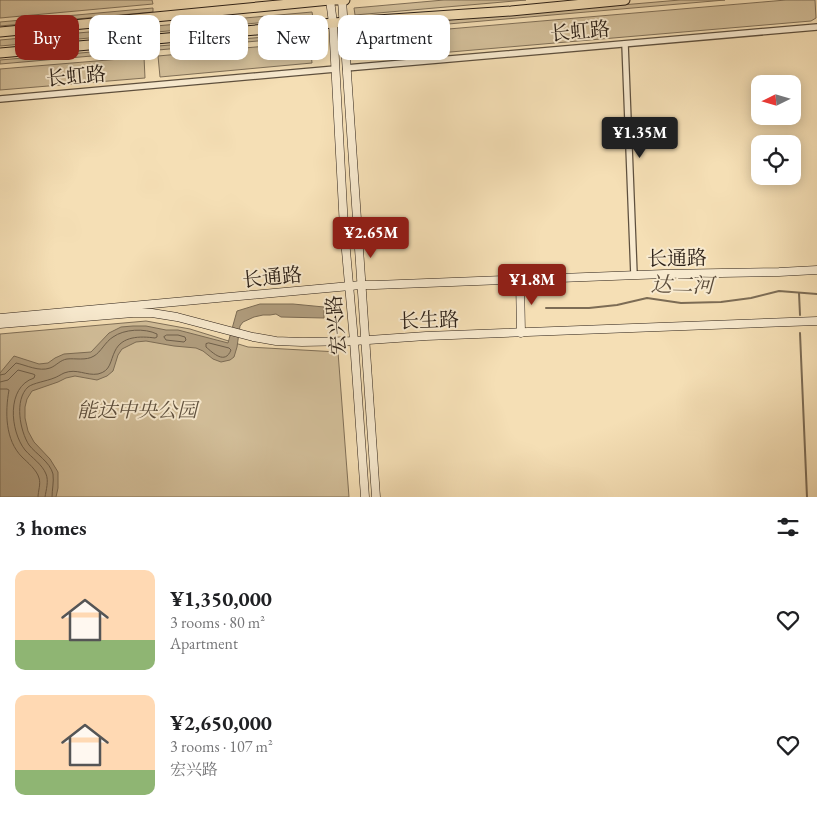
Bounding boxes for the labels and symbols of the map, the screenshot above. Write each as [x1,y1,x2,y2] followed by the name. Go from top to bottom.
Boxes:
[549,15,611,47] street label: 长虹路
[45,60,107,92] street label: 长虹路
[751,75,801,125] north arrow
[599,116,681,159] pin: ¥1.35M
[330,216,412,259] pin: ¥2.65M
[647,244,707,272] street label: 长通路
[241,261,303,293] street label: 长通路
[497,264,567,306] pin: ¥1.8M
[650,270,718,299] water label: 达二河
[320,294,352,356] street label: 宏兴路
[399,306,459,334] street label: 长生路
[77,397,200,423] park label: 能达中央公园

